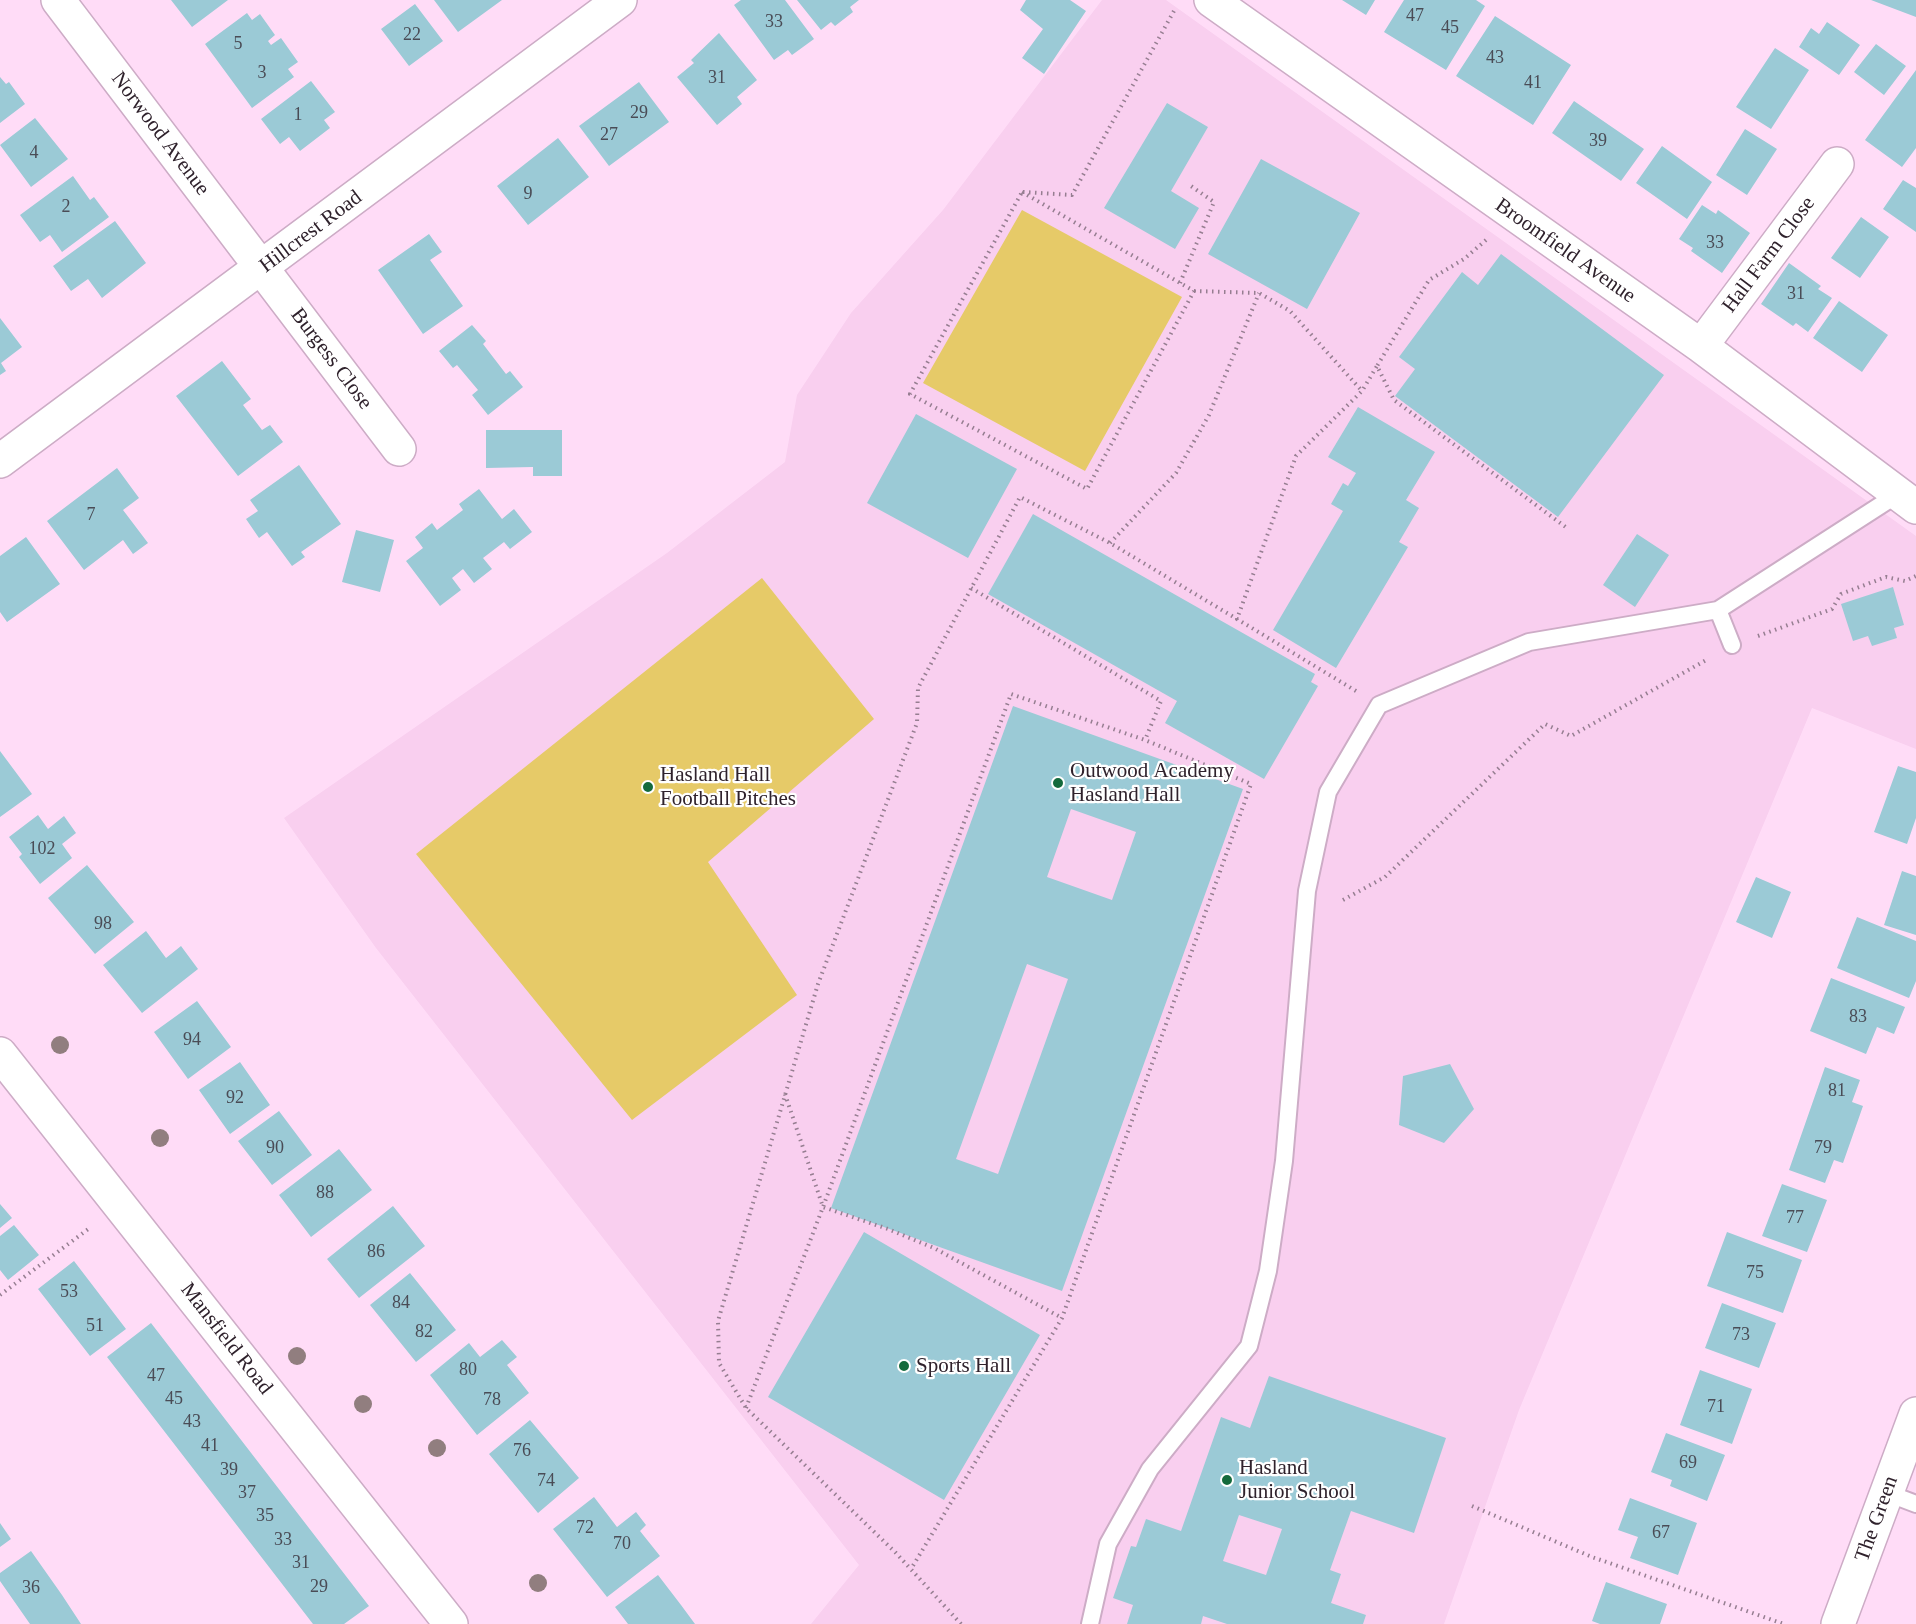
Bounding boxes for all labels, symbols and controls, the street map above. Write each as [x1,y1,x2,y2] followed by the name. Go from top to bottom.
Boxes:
[1406,5,1424,27] house number: 47
[765,11,783,33] house number: 33
[1441,17,1459,39] house number: 45
[403,24,421,46] house number: 22
[234,33,242,55] house number: 5
[1486,47,1504,69] house number: 43
[258,62,266,84] house number: 3
[105,67,215,201] street label: Norwood Avenue
[708,67,726,89] house number: 31
[1524,72,1542,94] house number: 41
[630,102,648,124] house number: 29
[294,104,302,126] house number: 1
[600,124,618,146] house number: 27
[1589,130,1607,152] house number: 39
[30,142,38,164] house number: 4
[524,183,532,205] house number: 9
[255,185,367,279] street label: Hillcrest Road
[1717,192,1821,318] street label: Hall Farm Close
[1490,193,1640,309] street label: Broomfield Avenue
[62,196,70,218] house number: 2
[1706,232,1724,254] house number: 33
[1787,283,1805,305] house number: 31
[285,303,377,415] street label: Burgess Close
[86,504,96,526] house number: 7
[1070,758,1234,808] place label: Outwood Academy Hasland Hall
[660,762,796,812] place label: Hasland Hall Football Pitches
[1051,776,1065,790] marker: Outwood Academy Hasland Hall
[641,780,655,794] marker: Hasland Hall Football Pitches
[28,838,56,860] house number: 102
[94,913,112,935] house number: 98
[1849,1006,1867,1028] house number: 83
[183,1029,201,1051] house number: 94
[1828,1080,1846,1102] house number: 81
[226,1087,244,1109] house number: 92
[266,1137,284,1159] house number: 90
[1814,1137,1832,1159] house number: 79
[316,1182,334,1204] house number: 88
[1786,1207,1804,1229] house number: 77
[367,1241,385,1263] house number: 86
[1746,1262,1764,1284] house number: 75
[175,1278,277,1400] street label: Mansfield Road
[60,1281,78,1303] house number: 53
[392,1292,410,1314] house number: 84
[86,1315,104,1337] house number: 51
[415,1321,433,1343] house number: 82
[1732,1324,1750,1346] house number: 73
[916,1353,1011,1379] place label: Sports Hall
[459,1359,477,1381] house number: 80
[897,1359,911,1373] marker: Sports Hall
[147,1365,165,1387] house number: 47
[165,1388,183,1410] house number: 45
[483,1389,501,1411] house number: 78
[1707,1396,1725,1418] house number: 71
[183,1411,201,1433] house number: 43
[201,1435,219,1457] house number: 41
[513,1440,531,1462] house number: 76
[1679,1452,1697,1474] house number: 69
[1239,1455,1355,1505] place label: Hasland Junior School
[220,1459,238,1481] house number: 39
[537,1470,555,1492] house number: 74
[1220,1473,1234,1487] marker: Hasland Junior School
[1850,1473,1904,1565] street label: The Green
[238,1482,256,1504] house number: 37
[256,1505,274,1527] house number: 35
[576,1517,594,1539] house number: 72
[1652,1522,1670,1544] house number: 67
[274,1529,292,1551] house number: 33
[613,1533,631,1555] house number: 70
[292,1552,310,1574] house number: 31
[310,1576,328,1598] house number: 29
[22,1577,40,1599] house number: 36

